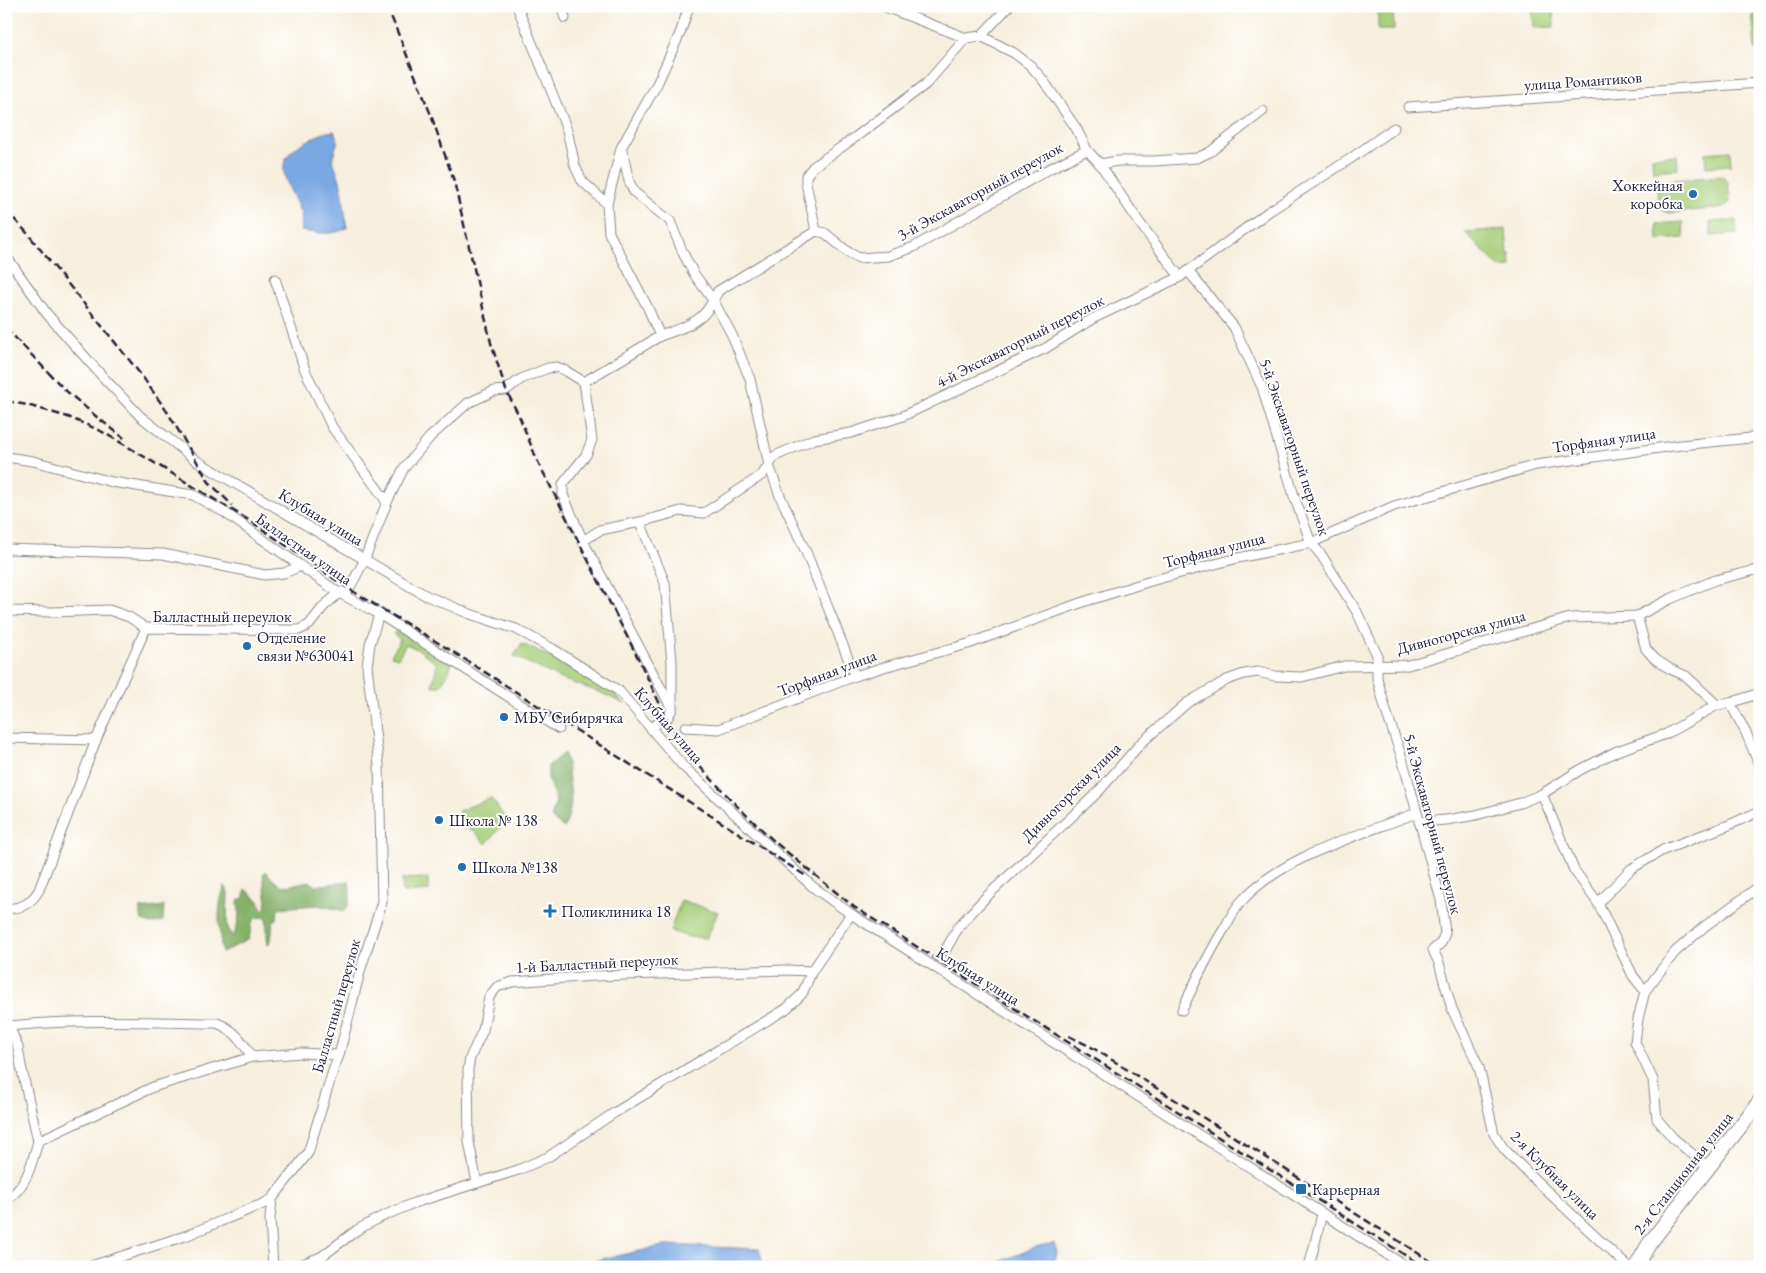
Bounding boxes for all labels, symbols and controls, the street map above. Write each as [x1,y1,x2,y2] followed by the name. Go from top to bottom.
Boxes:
[1523,66,1643,96] street label: улица Романтиков
[894,137,1067,245] street label: 3-й Экскаваторный переулок
[1611,175,1684,214] place label: Хоккейная коробка
[1687,188,1699,200] marker: Хоккейная коробка
[932,289,1108,393] street label: 4-й Экскаваторный переулок
[1255,356,1335,539] street label: 5-й Экскаваторный переулок
[1551,422,1658,458] street label: Торфяная улица
[275,483,368,551] street label: Клубная улица
[252,508,357,590] street label: Балластная улица
[1161,527,1268,573] street label: Торфяная улица
[1394,605,1528,659] street label: Дивногорская улица
[152,606,292,627] street label: Балластный переулок
[257,627,355,666] place label: Отделение связи №630041
[241,640,253,652] marker: Отделение связи №630041
[775,644,880,701] street label: Торфяная улица
[630,682,709,768] street label: Клубная улица
[514,707,624,728] place label: МБУ Сибирячка
[498,711,510,723] marker: МБУ Сибирячка
[1399,731,1467,917] street label: 5-й Экскаваторный переулок
[1017,737,1126,846] street label: Дивногорская улица
[449,810,538,831] place label: Школа № 138
[433,814,445,826] marker: Школа № 138
[472,857,558,878] place label: Школа №138
[456,861,468,873] marker: Школа №138
[561,901,671,922] place label: Поликлиника 18
[543,904,557,918] marker: Поликлиника 18
[307,936,365,1076] street label: Балластный переулок
[932,942,1024,1010] street label: Клубная улица
[515,948,679,978] street label: 1-й Балластный переулок
[1628,1107,1738,1239] street label: 2-я Станционная улица
[1506,1126,1604,1224] street label: 2-я Клубная улица
[1312,1179,1380,1200] place label: Карьерная
[1294,1182,1308,1196] marker: Карьерная

